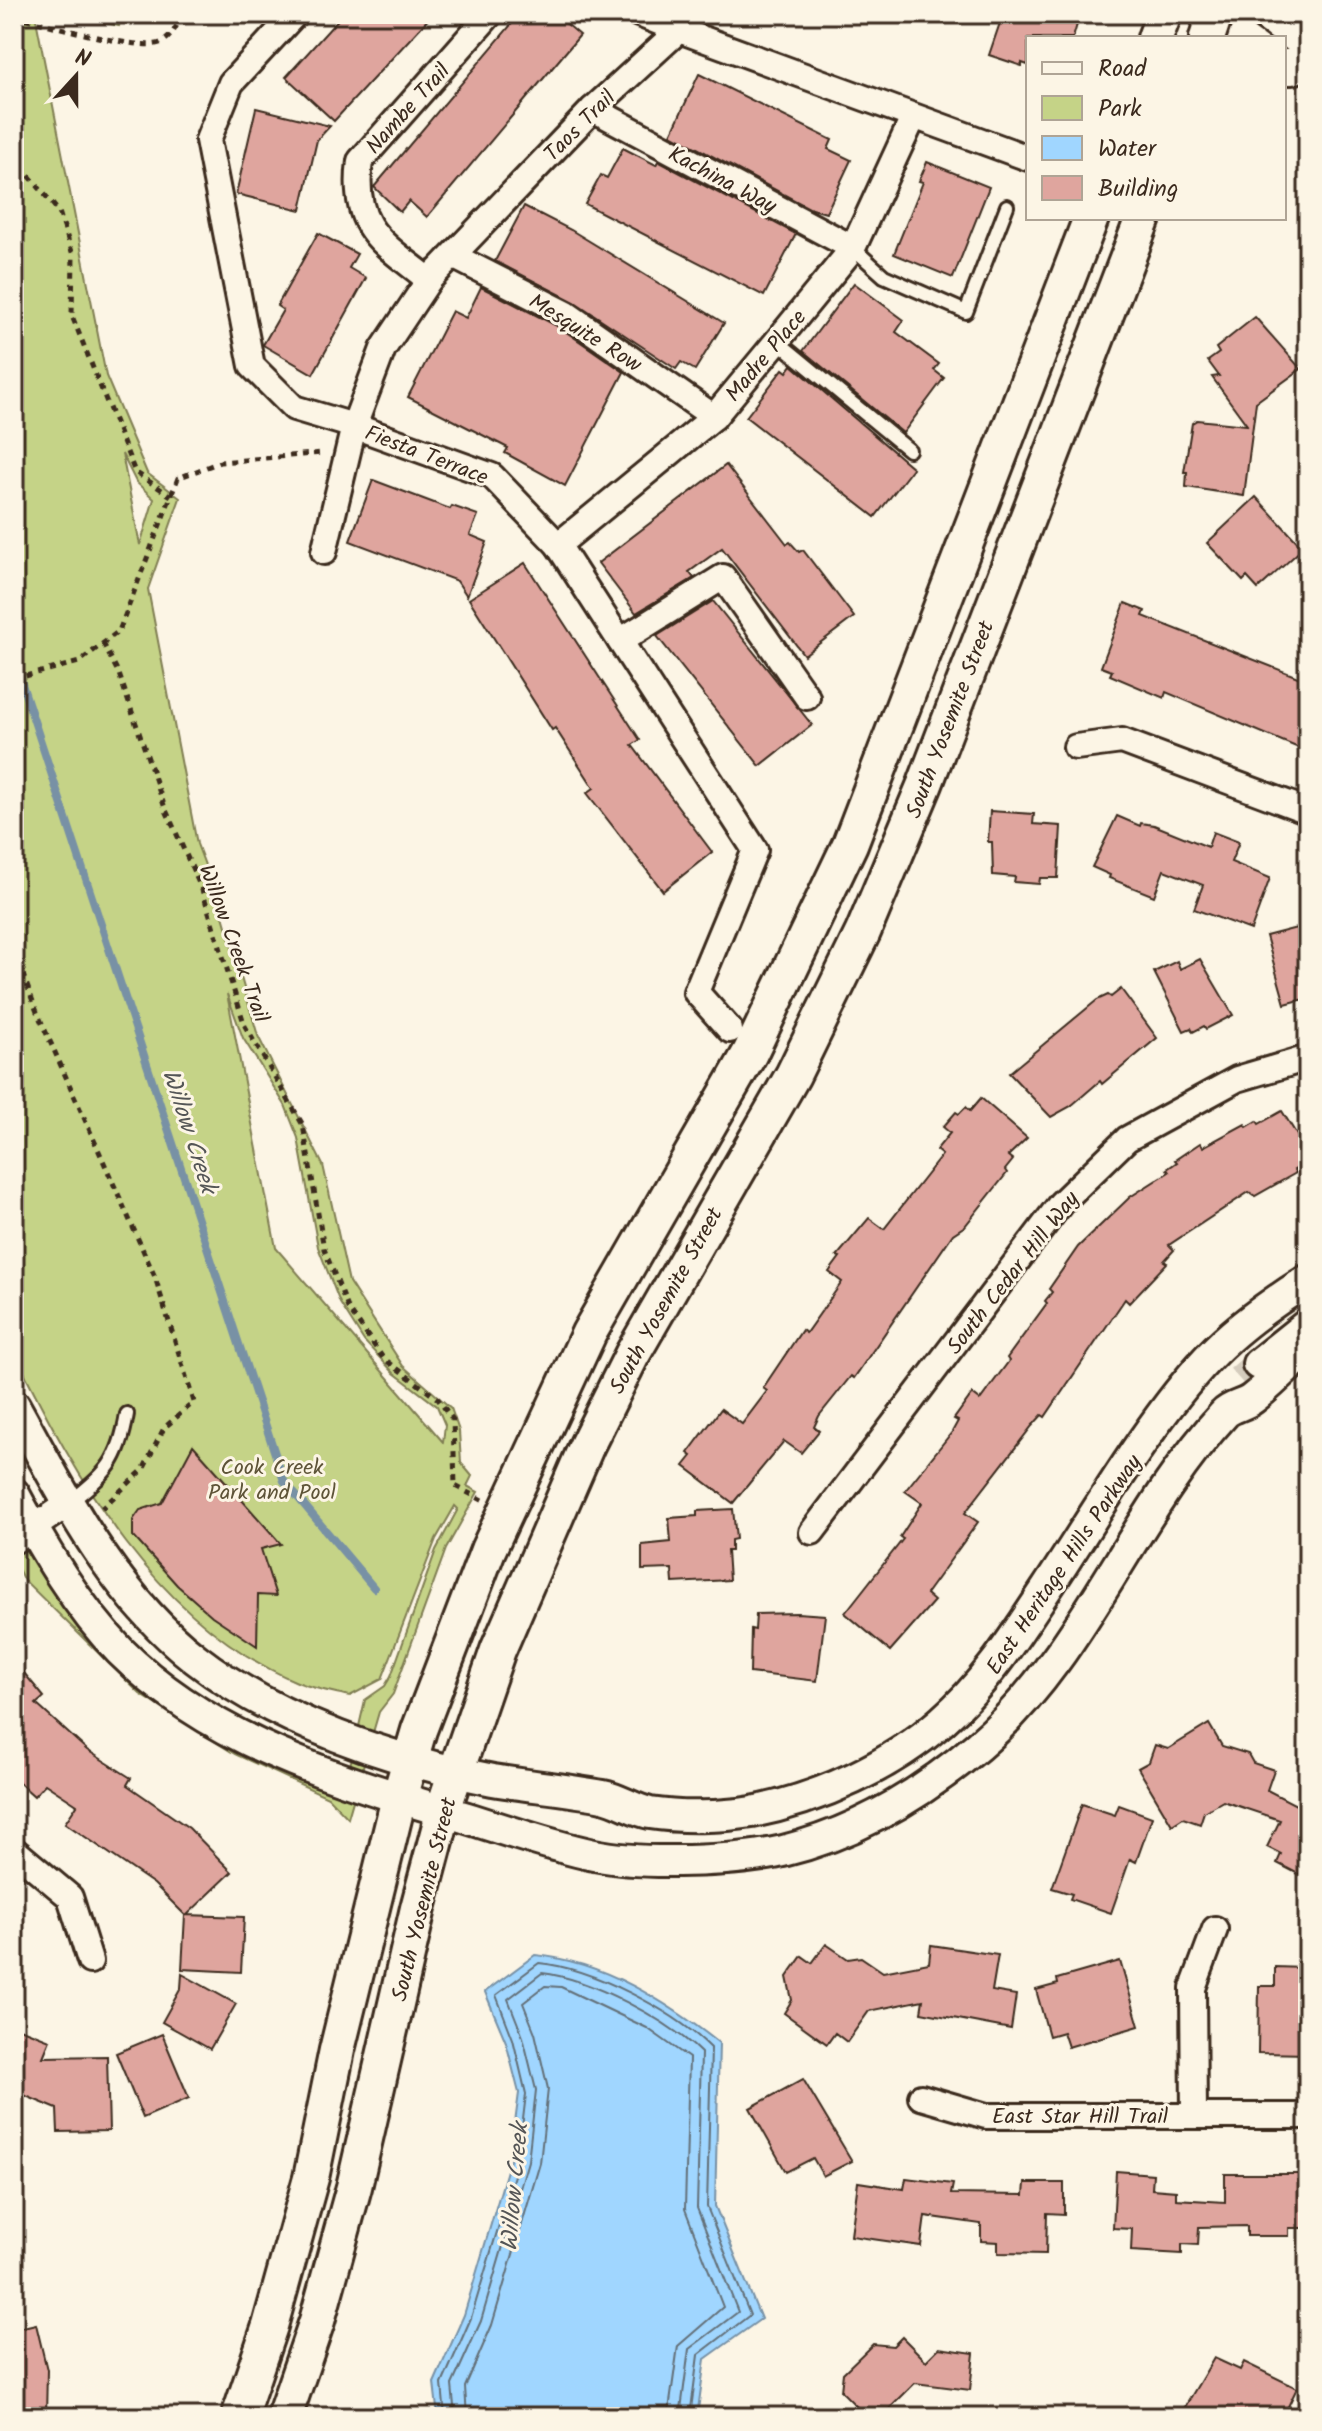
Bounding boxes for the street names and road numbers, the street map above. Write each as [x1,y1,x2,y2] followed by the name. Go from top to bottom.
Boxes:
[358,56,460,163] street label: Nambe Trail
[536,82,625,171] street label: Taos Trail
[661,138,783,225] street label: Kachina Way
[521,285,648,383] street label: Mesquite Row
[718,302,816,411] street label: Madre Place
[359,417,493,496] street label: Fiesta Terrace
[898,616,1005,824] street label: South Yosemite Street
[188,860,278,1029] street label: Willow Creek Trail
[939,1184,1090,1363] street label: South Cedar Hill Way
[601,1201,733,1401] street label: South Yosemite Street
[978,1448,1152,1683] street label: East Heritage Hills Parkway
[383,1793,468,2005] street label: South Yosemite Street
[992,2100,1169,2135] street label: East Star Hill Trail

